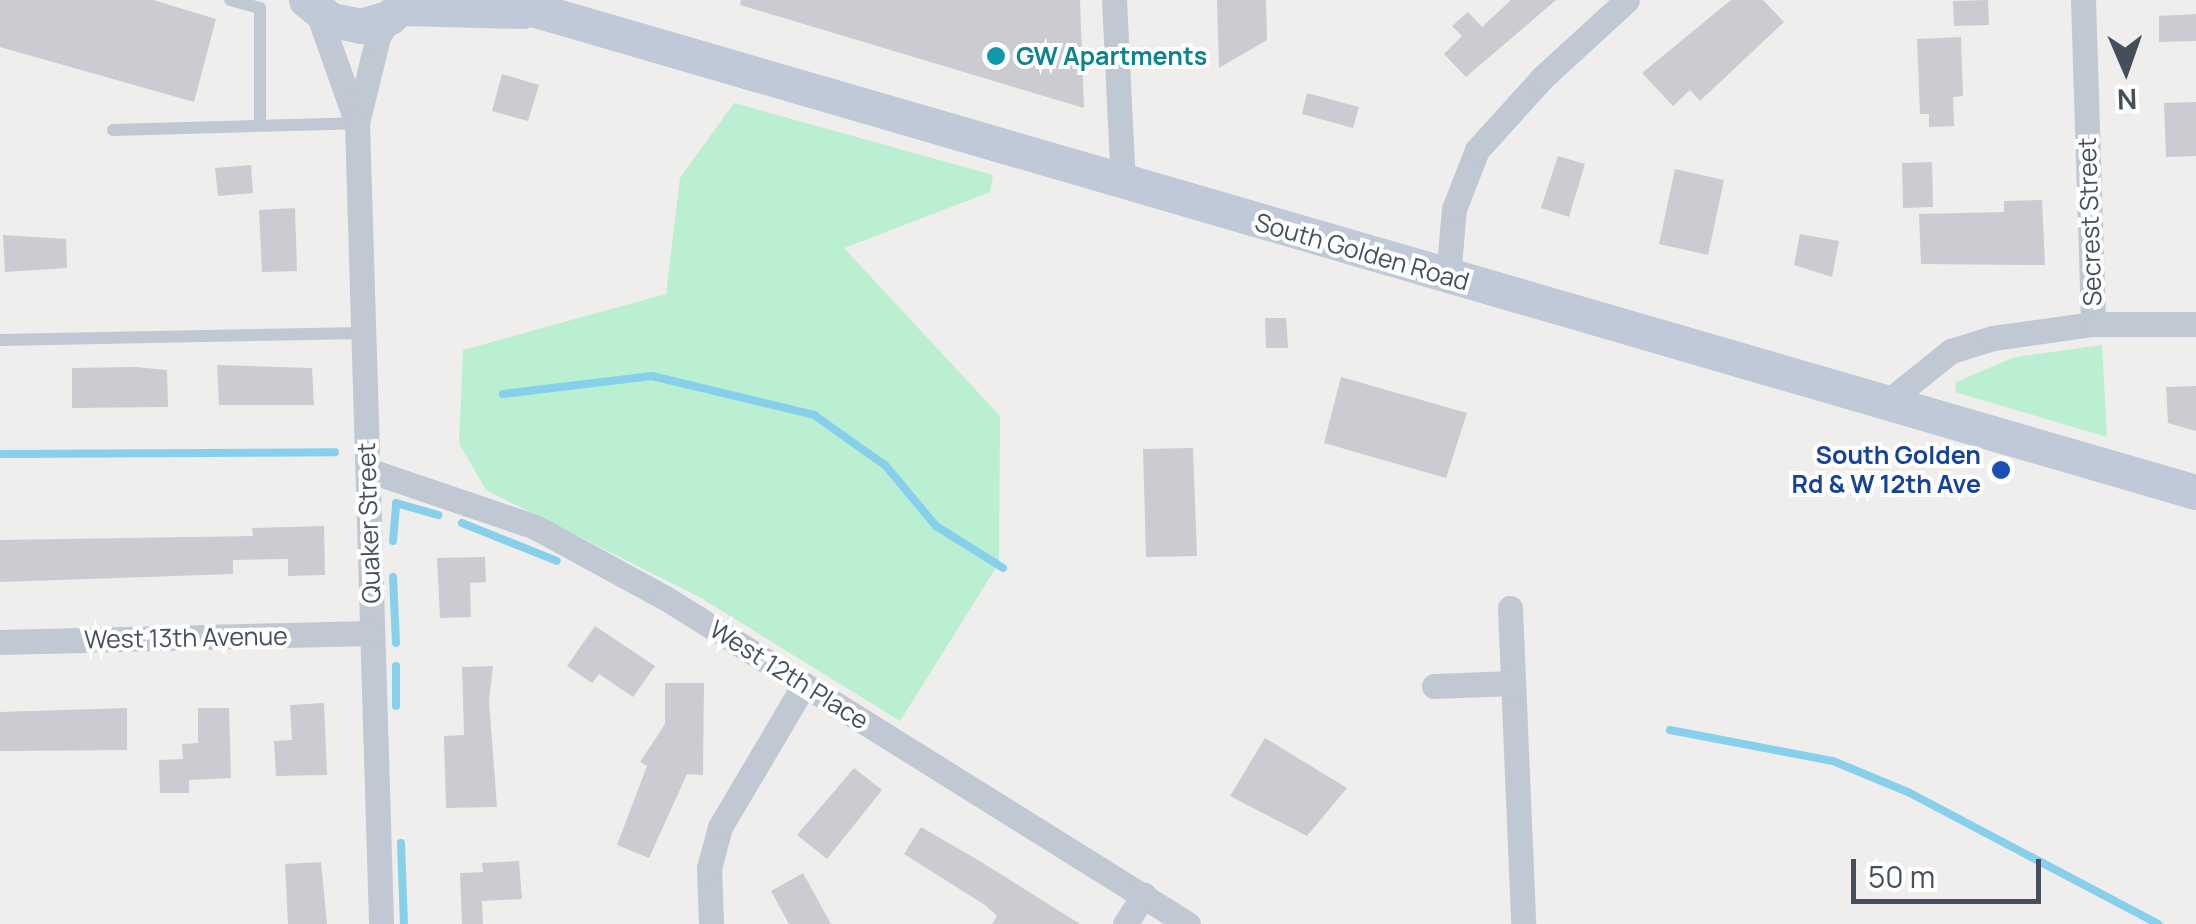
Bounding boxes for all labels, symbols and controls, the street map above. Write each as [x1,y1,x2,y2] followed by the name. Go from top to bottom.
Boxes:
[2076,20,2176,120] north arrow
[1016,41,1207,71] place label: GW Apartments
[985,45,1007,67] marker: GW Apartments
[2116,81,2138,119] text: N
[2072,137,2108,307] street label: Secrest Street
[1251,207,1473,297] street label: South Golden Road
[1792,441,1981,500] place label: South Golden Rd & W 12th Ave
[351,442,387,604] street label: Quaker Street
[1990,459,2012,481] marker: South Golden Rd & W 12th Ave
[704,614,874,736] street label: West 12th Place
[84,621,288,655] street label: West 13th Avenue
[1856,839,2046,901] scale bar
[1868,856,1935,897] text: 50 m

